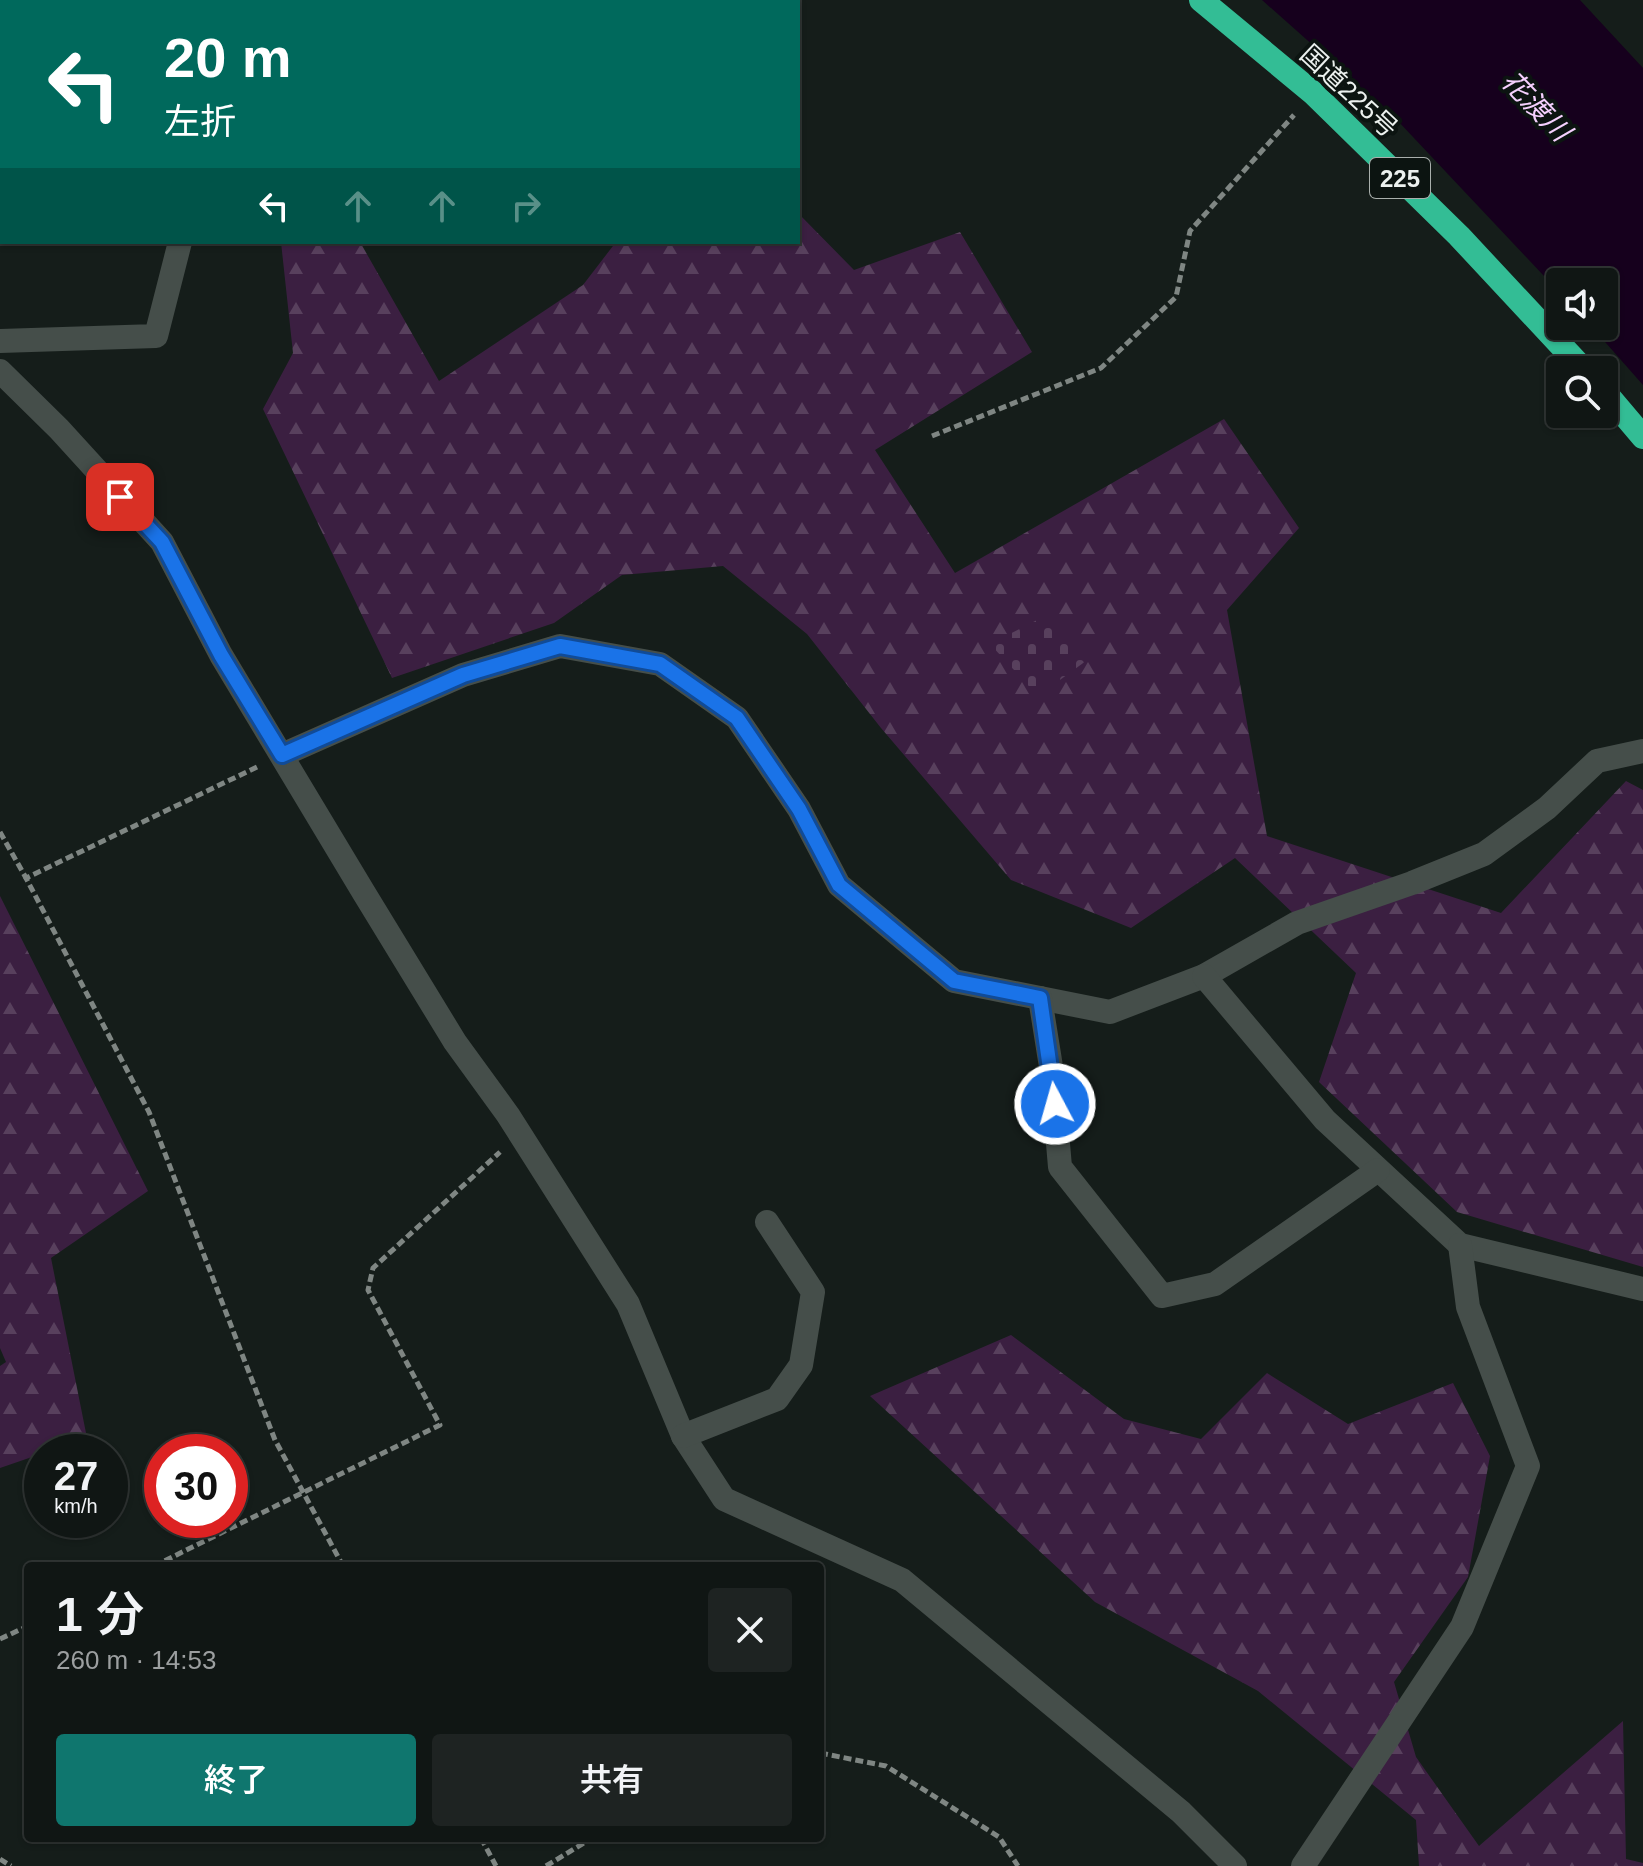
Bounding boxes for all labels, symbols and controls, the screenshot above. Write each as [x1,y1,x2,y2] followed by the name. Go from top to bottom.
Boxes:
[164,26,292,89] text: 20 m
[32,32,136,136] icon: left
[1294,39,1404,143] street label: 国道225号
[1496,65,1578,149] water label: 花渡川
[164,101,236,142] text: 左折
[1370,158,1430,198] road number: 225
[252,184,296,228] icon: left
[336,184,380,228] icon: ahead
[420,184,464,228] icon: ahead
[504,184,548,228] icon: right
[1546,268,1618,428] map controls
[1546,268,1618,340] button: sound
[1546,356,1618,428] button: search
[86,463,154,531] pin
[98,475,142,519] icon: arrive
[1013,1062,1097,1146] position arrow
[144,1434,248,1538] speed limit sign: 30
[54,1454,98,1498] text: 27
[54,1495,98,1517] text: km/h
[56,1588,144,1641] text: 1 分
[708,1588,792,1672] button: close
[56,1645,216,1675] text: 260 m · 14:53
[56,1734,416,1826] button: 終了
[432,1734,792,1826] button: 共有

